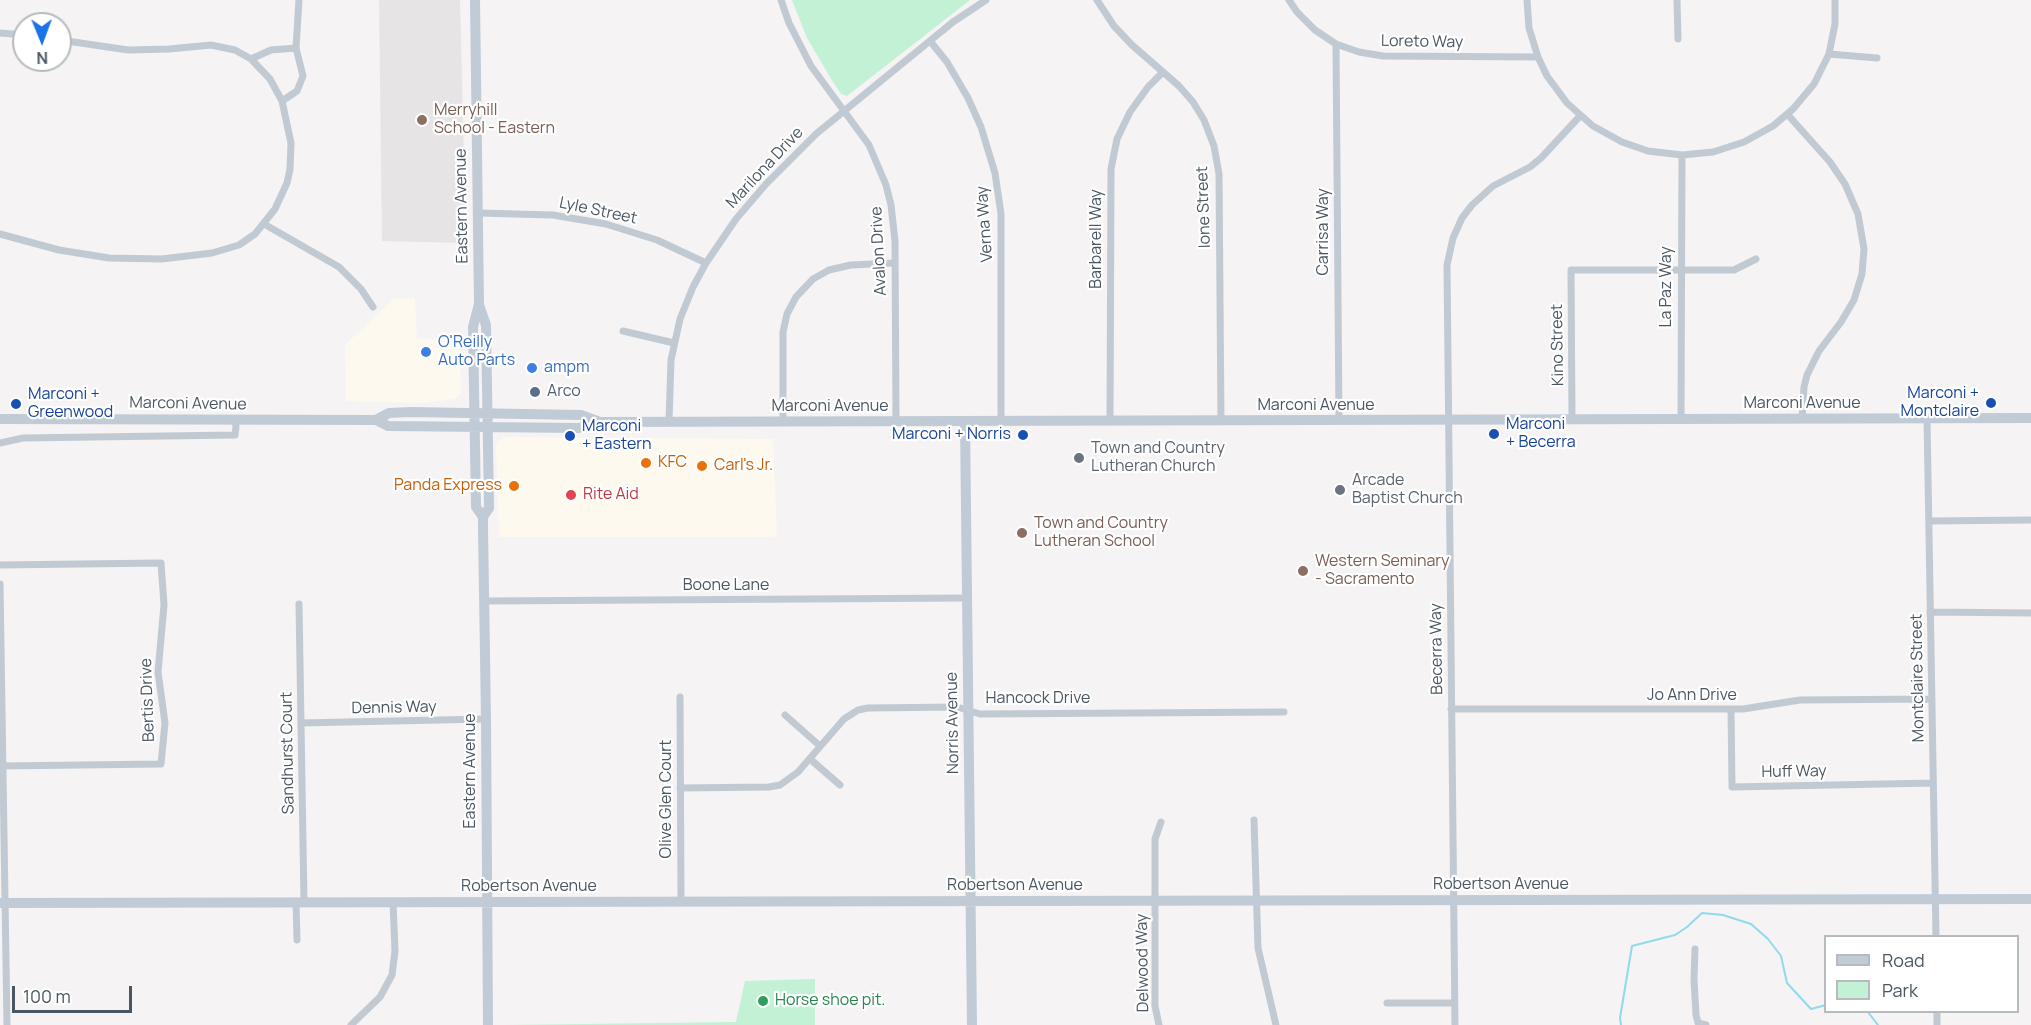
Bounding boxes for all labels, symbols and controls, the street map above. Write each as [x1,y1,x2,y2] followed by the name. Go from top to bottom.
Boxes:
[12,12,72,72] north arrow
[1381,32,1463,52] street label: Loreto Way
[36,47,48,69] text: N
[434,101,555,139] place label: Merryhill School - Eastern
[415,113,429,127] marker: Merryhill School - Eastern
[723,123,807,213] street label: Marilona Drive
[451,148,473,264] street label: Eastern Avenue
[1193,166,1215,248] street label: Ione Street
[973,185,997,263] street label: Verna Way
[1314,188,1334,276] street label: Carrisa Way
[1087,189,1107,289] street label: Barbarell Way
[557,193,639,229] street label: Lyle Street
[867,206,891,296] street label: Avalon Drive
[1657,246,1677,328] street label: La Paz Way
[1548,304,1568,386] street label: Kino Street
[438,333,515,371] place label: O'Reilly Auto Parts
[419,345,433,359] marker: O'Reilly Auto Parts
[544,358,589,378] place label: ampm
[525,361,539,375] marker: ampm
[547,382,581,402] place label: Arco
[1901,384,1979,422] place label: Marconi + Montclaire
[28,385,113,423] place label: Marconi + Greenwood
[528,385,542,399] marker: Arco
[129,393,247,415] street label: Marconi Avenue
[1743,394,1861,414] street label: Marconi Avenue
[1257,396,1375,416] street label: Marconi Avenue
[1984,396,1998,410] marker: Marconi + Montclaire
[9,397,23,411] marker: Marconi + Greenwood
[771,397,889,417] street label: Marconi Avenue
[1506,415,1576,453] place label: Marconi + Becerra
[582,417,652,455] place label: Marconi + Eastern
[892,425,1011,445] place label: Marconi + Norris
[1487,427,1501,441] marker: Marconi + Becerra
[1016,428,1030,442] marker: Marconi + Norris
[563,429,577,443] marker: Marconi + Eastern
[1091,439,1225,477] place label: Town and Country Lutheran Church
[1072,451,1086,465] marker: Town and Country Lutheran Church
[658,453,687,473] place label: KFC
[639,456,653,470] marker: KFC
[714,456,773,476] place label: Carl's Jr.
[695,459,709,473] marker: Carl's Jr.
[1352,471,1463,509] place label: Arcade Baptist Church
[394,476,502,496] place label: Panda Express
[507,479,521,493] marker: Panda Express
[1333,483,1347,497] marker: Arcade Baptist Church
[583,485,639,505] place label: Rite Aid
[564,488,578,502] marker: Rite Aid
[1034,514,1168,552] place label: Town and Country Lutheran School
[1015,526,1029,540] marker: Town and Country Lutheran School
[1315,552,1449,590] place label: Western Seminary - Sacramento
[1296,564,1310,578] marker: Western Seminary - Sacramento
[683,576,769,596] street label: Boone Lane
[1427,603,1447,695] street label: Becerra Way
[1907,614,1929,742] street label: Montclaire Street
[137,658,159,742] street label: Bertis Drive
[943,672,963,774] street label: Norris Avenue
[1647,686,1737,706] street label: Jo Ann Drive
[986,689,1090,709] street label: Hancock Drive
[277,691,299,815] street label: Sandhurst Court
[351,698,437,718] street label: Dennis Way
[461,713,481,829] street label: Eastern Avenue
[657,740,677,858] street label: Olive Glen Court
[1761,762,1827,782] street label: Huff Way
[1433,875,1569,895] street label: Robertson Avenue
[947,876,1083,896] street label: Robertson Avenue
[461,877,597,897] street label: Robertson Avenue
[1133,914,1153,1012] street label: Delwood Way
[1824,935,2019,1013] legend
[1882,948,1925,972] text: Road
[15,974,135,1012] scale bar
[1882,978,1918,1002] text: Park
[23,984,71,1008] text: 100 m
[775,991,885,1011] place label: Horse shoe pit.
[756,994,770,1008] marker: Horse shoe pit.

